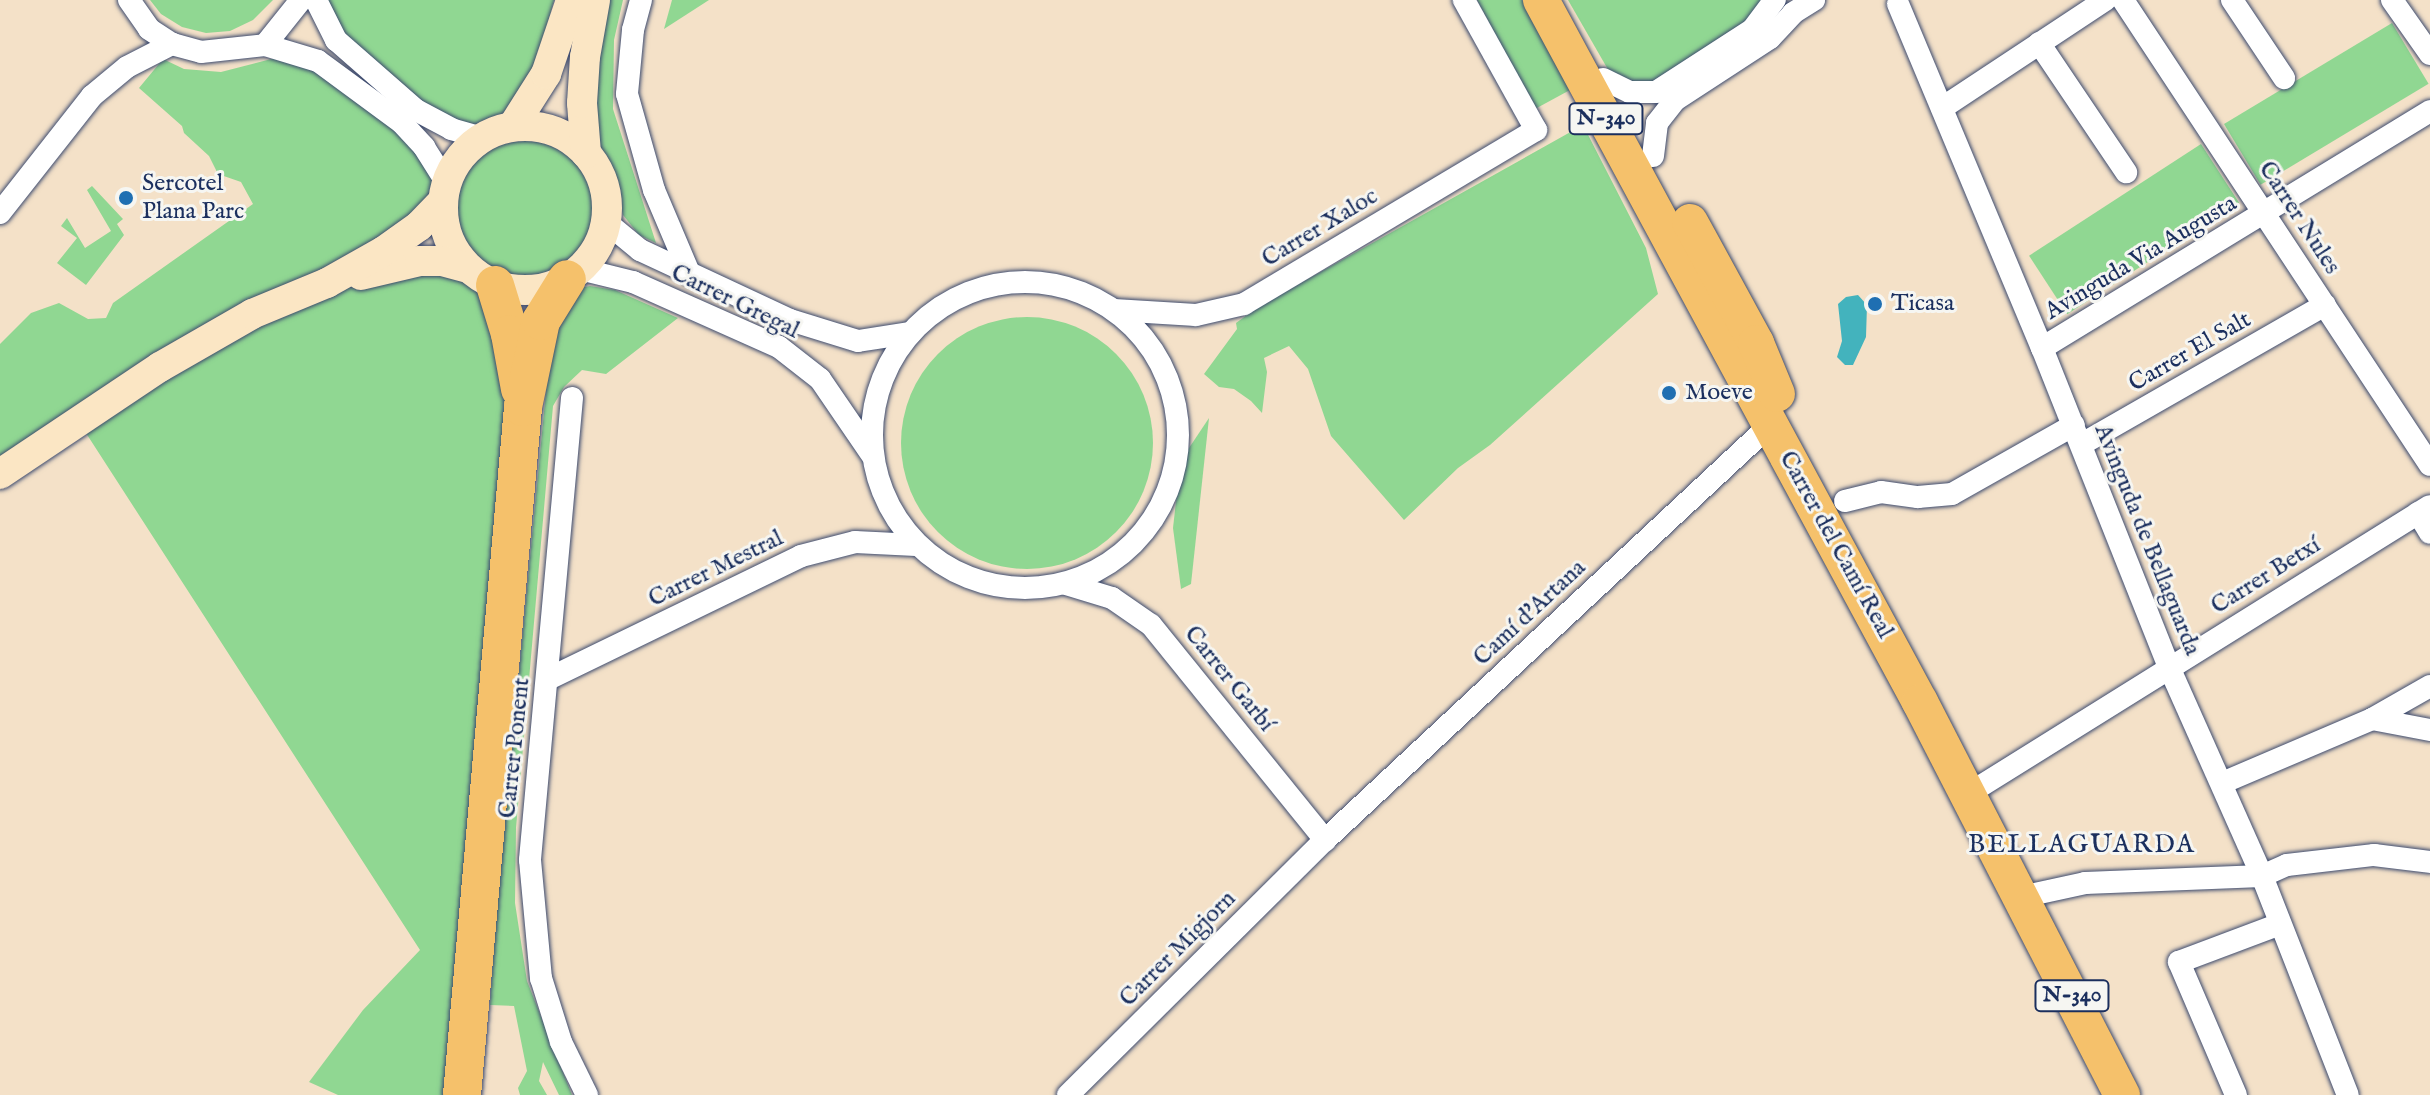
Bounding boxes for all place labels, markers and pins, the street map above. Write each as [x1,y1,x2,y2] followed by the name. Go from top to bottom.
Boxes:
[142,170,244,226] place label: Sercotel Plana Parc
[117,189,135,207] marker: Sercotel Plana Parc
[1891,290,1954,318] place label: Ticasa
[1866,295,1884,313] marker: Ticasa
[1685,379,1753,407] place label: Moeve
[1660,384,1678,402] marker: Moeve

